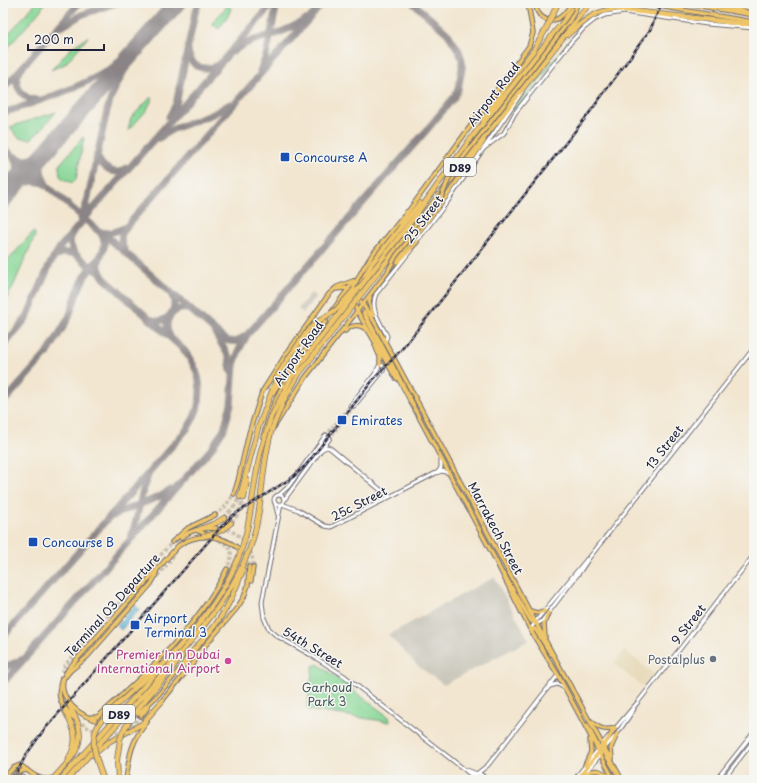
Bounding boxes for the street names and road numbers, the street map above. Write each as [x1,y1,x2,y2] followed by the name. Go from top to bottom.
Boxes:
[462,58,524,130] street label: Airport Road
[444,158,476,176] road number: D89
[399,191,447,247] street label: 25 Street
[269,317,327,389] street label: Airport Road
[641,421,687,473] street label: 13 Street
[464,478,528,578] street label: Marrakech Street
[328,481,390,525] street label: 25c Street
[60,549,164,661] street label: Terminal 03 Departure
[666,600,710,648] street label: 9 Street
[280,622,347,672] street label: 54th Street
[103,705,135,723] road number: D89

